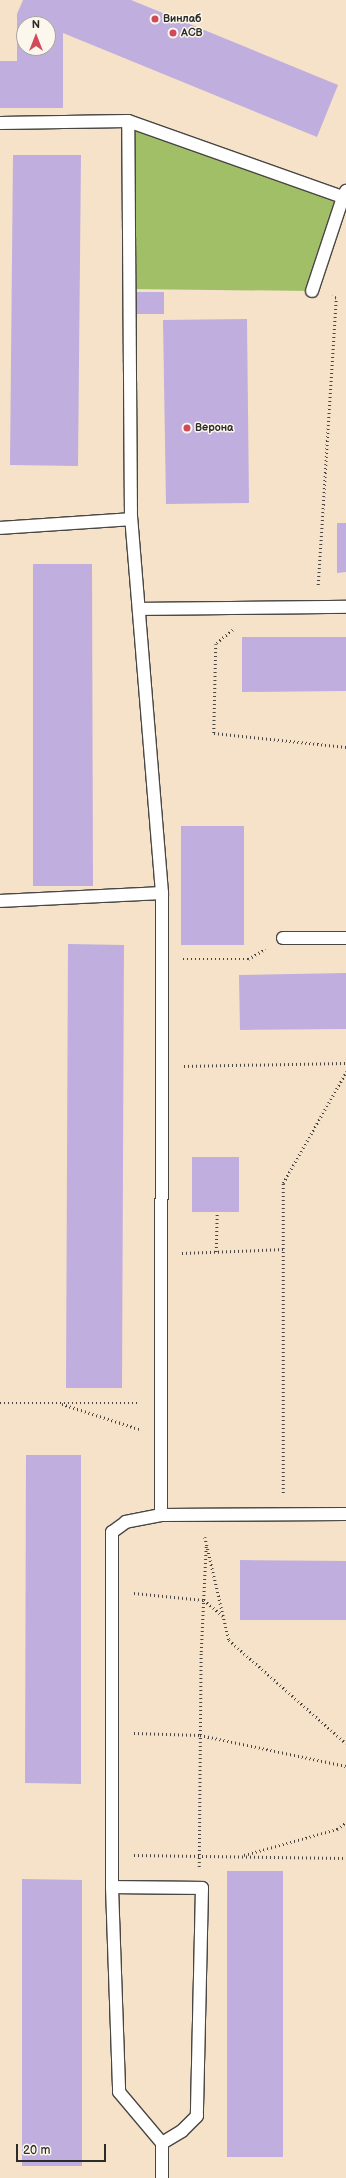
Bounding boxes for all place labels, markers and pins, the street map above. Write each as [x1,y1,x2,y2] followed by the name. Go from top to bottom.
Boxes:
[163,12,202,26] place label: Винлаб
[150,14,160,24] marker: Винлаб
[181,26,203,40] place label: АСВ
[168,28,178,38] marker: АСВ
[195,421,233,435] place label: Верона
[182,423,192,433] marker: Верона

